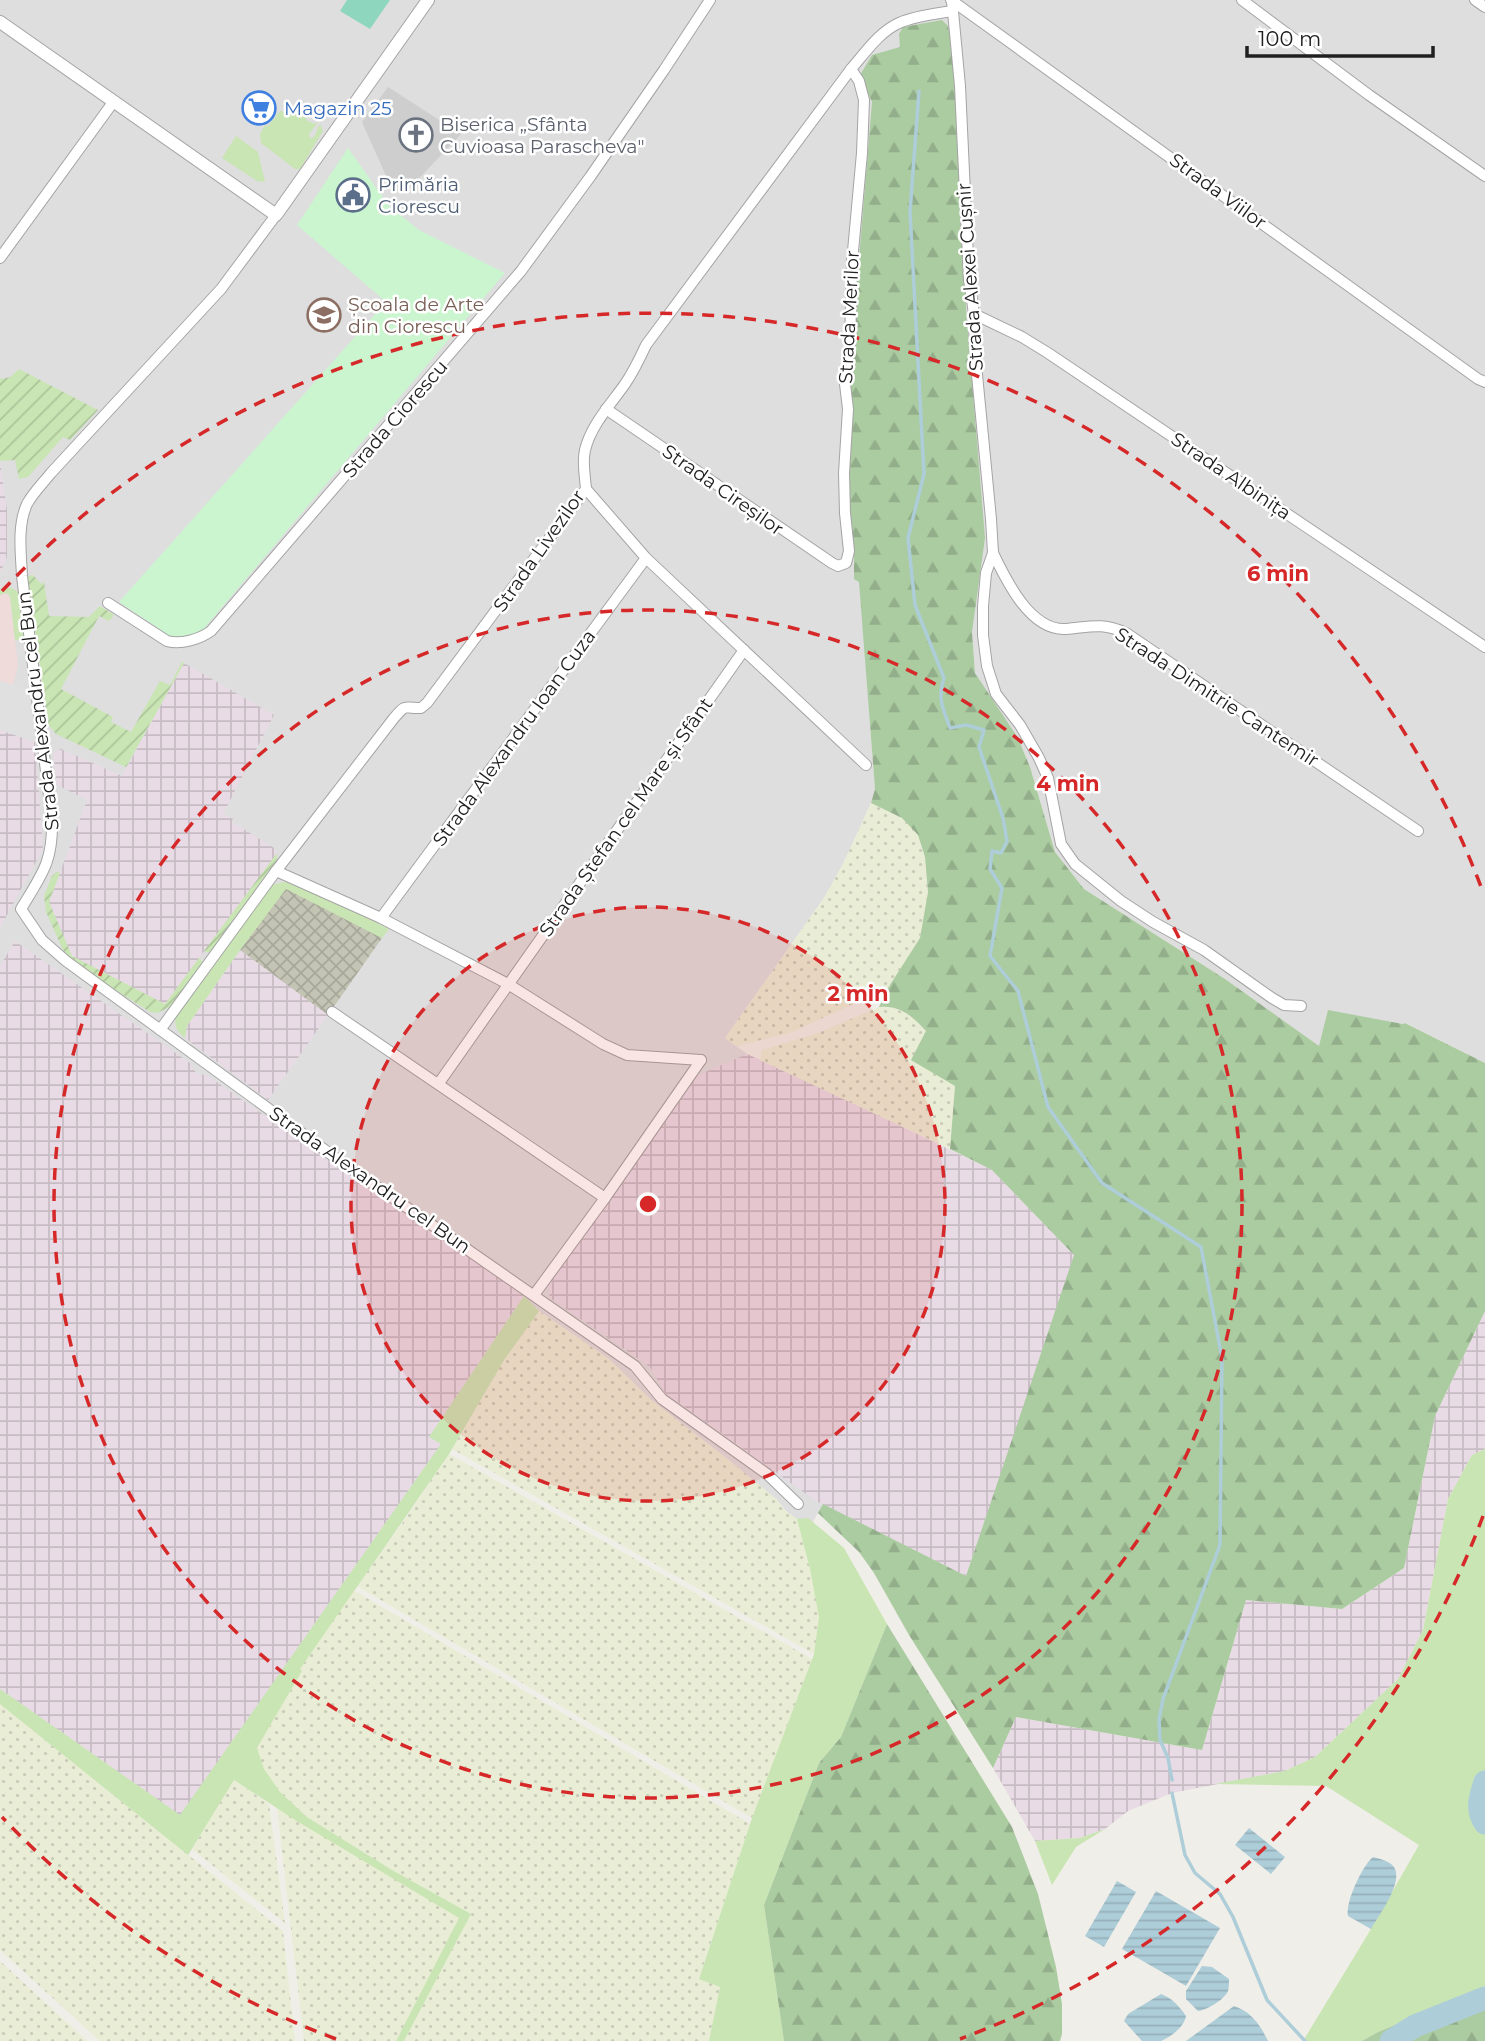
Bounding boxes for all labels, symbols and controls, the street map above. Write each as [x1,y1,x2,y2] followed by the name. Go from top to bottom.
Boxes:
[1247,14,1432,58] scale bar
[1258,26,1321,51] text: 100 m
[240,89,278,127] supermarket icon: Magazin 25
[284,97,392,120] place label: Magazin 25
[440,113,645,158] place label: Biserica „Sfânta Cuvioasa Parascheva"
[397,116,435,154] church icon: Biserica „Sfânta Cuvioasa Parascheva"
[1165,148,1271,234] street label: Strada Viilor
[378,173,460,218] place label: Primăria Ciorescu
[334,176,372,214] public building icon: Primăria Ciorescu
[952,182,989,372] street label: Strada Alexei Cușnir
[834,250,864,384] street label: Strada Merilor
[348,293,484,338] place label: Școala de Arte din Ciorescu
[305,296,343,334] school or university icon: Școala de Arte din Ciorescu
[338,355,452,483] street label: Strada Ciorescu
[1166,427,1295,525] street label: Strada Albinița
[657,440,788,541] street label: Strada Cireșilor
[488,486,590,616] street label: Strada Livezilor
[1247,561,1309,586] text: 6 min
[12,590,64,832] street label: Strada Alexandru cel Bun
[1111,622,1323,772] street label: Strada Dimitrie Cantemir
[428,625,600,851] street label: Strada Alexandru Ioan Cuza
[534,693,719,942] street label: Strada Ștefan cel Mare și Sfânt
[1036,771,1100,796] text: 4 min
[827,981,889,1006] text: 2 min
[265,1102,475,1258] street label: Strada Alexandru cel Bun
[636,1192,660,1216] centre of rings

